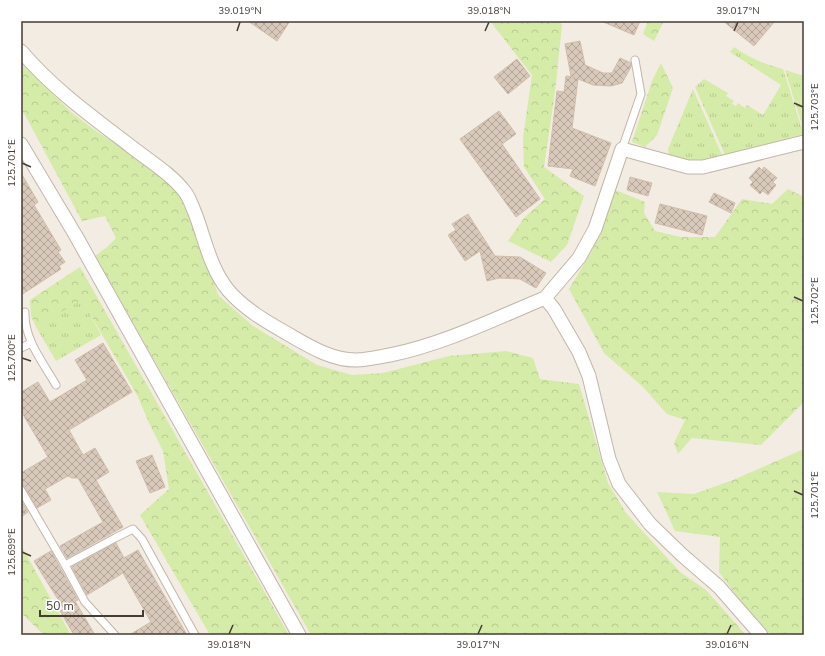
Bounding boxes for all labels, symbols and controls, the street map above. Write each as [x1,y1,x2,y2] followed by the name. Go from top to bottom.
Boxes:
[218,4,262,18] text: 39.019°N
[467,4,511,18] text: 39.018°N
[716,4,760,18] text: 39.017°N
[808,83,822,131] text: 125.703°E
[5,139,19,187] text: 125.701°E
[808,277,822,325] text: 125.702°E
[5,334,19,382] text: 125.700°E
[808,471,822,519] text: 125.701°E
[5,528,19,576] text: 125.699°E
[40,592,143,618] scale bar
[46,598,74,614] text: 50 m
[207,638,251,652] text: 39.018°N
[456,638,500,652] text: 39.017°N
[705,638,749,652] text: 39.016°N

